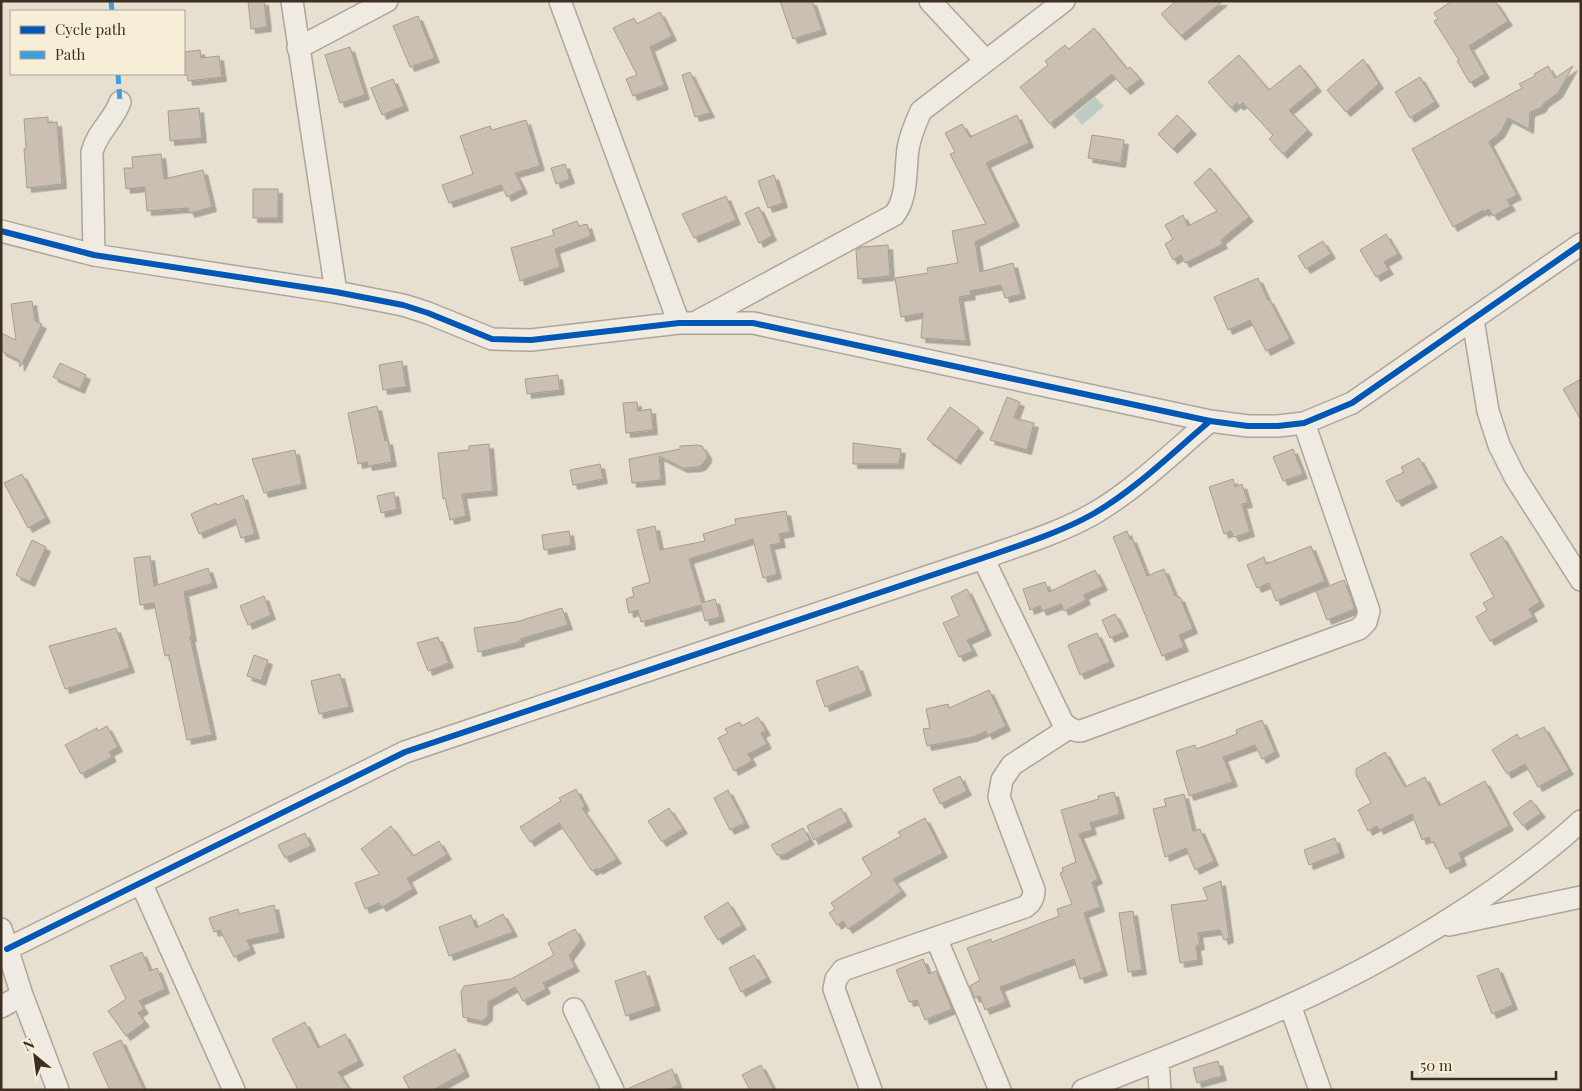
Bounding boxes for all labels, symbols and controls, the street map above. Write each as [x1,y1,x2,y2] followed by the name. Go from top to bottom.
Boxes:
[10,10,185,75] legend
[55,19,126,39] text: Cycle path
[55,44,85,64] text: Path
[10,1031,60,1081] north arrow
[19,1033,37,1055] text: N
[1412,1048,1556,1080] scale bar
[1420,1055,1453,1075] text: 50 m

